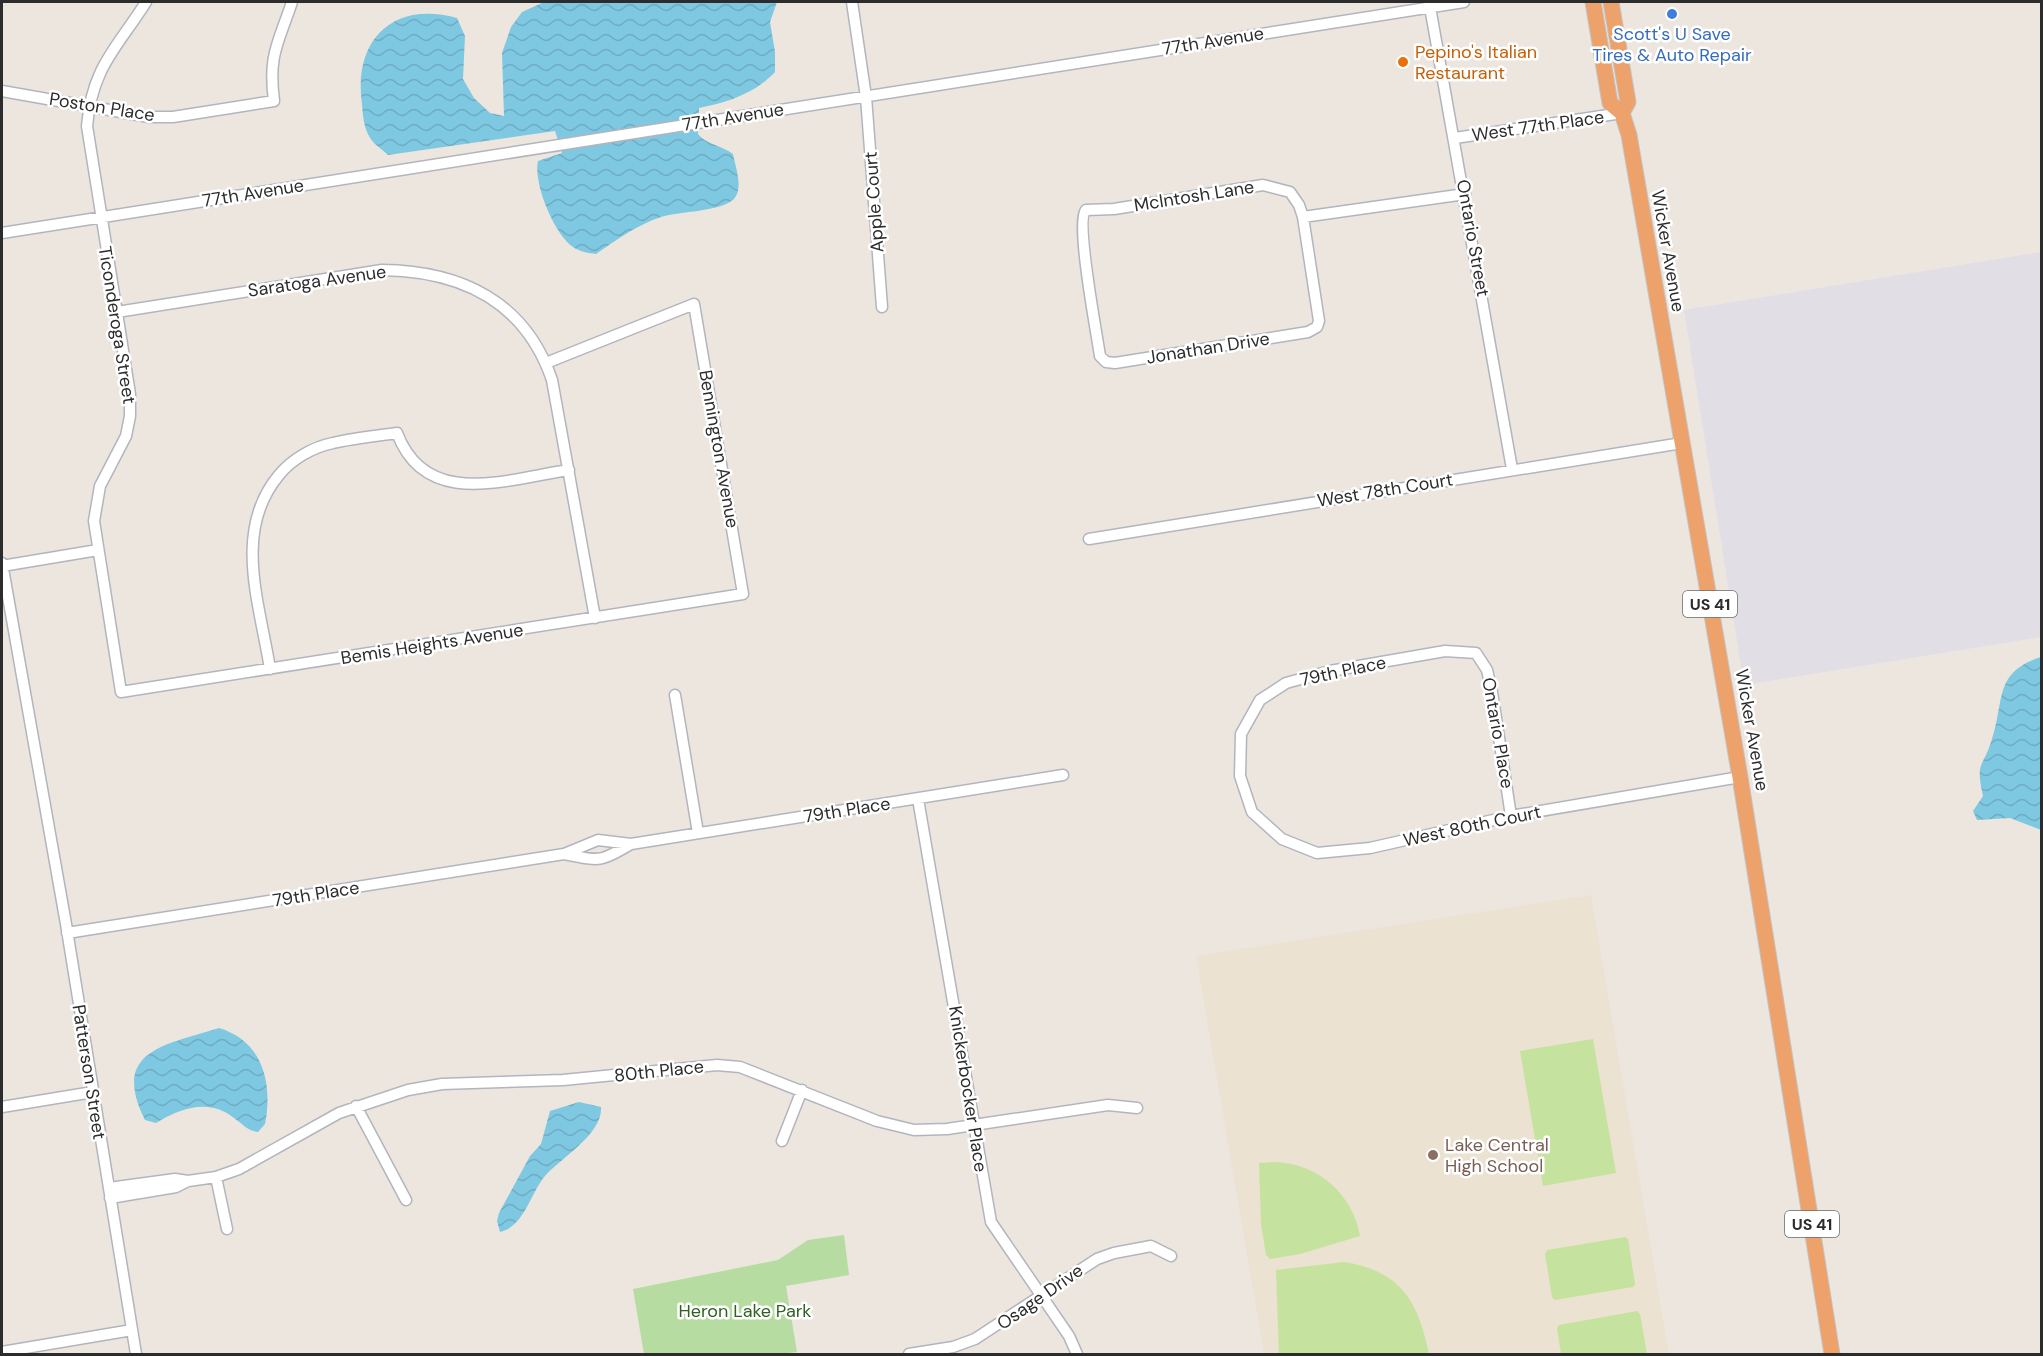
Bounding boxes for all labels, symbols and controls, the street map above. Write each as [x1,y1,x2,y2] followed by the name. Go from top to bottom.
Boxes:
[1665,7,1679,21] marker: Scott's U Save Tires & Auto Repair
[1160,21,1266,61] street label: 77th Avenue
[1592,22,1752,67] place label: Scott's U Save Tires & Auto Repair
[1415,40,1537,85] place label: Pepino's Italian Restaurant
[1396,55,1410,69] marker: Pepino's Italian Restaurant
[47,87,157,127] street label: Poston Place
[680,97,786,137] street label: 77th Avenue
[1470,105,1606,147] street label: West 77th Place
[859,151,889,253] street label: Apple Court
[200,173,306,213] street label: 77th Avenue
[1132,175,1256,217] street label: Mclntosh Lane
[1451,178,1495,298] street label: Ontario Street
[1645,188,1691,314] street label: Wicker Avenue
[93,244,141,406] street label: Ticonderoga Street
[246,259,388,303] street label: Saratoga Avenue
[1145,326,1271,370] street label: Jonathan Drive
[693,368,745,530] street label: Bennington Avenue
[1315,467,1455,513] street label: West 78th Court
[1683,591,1737,617] road number: US 41
[339,618,525,670] street label: Bemis Heights Avenue
[1298,650,1388,692] street label: 79th Place
[1729,667,1775,793] street label: Wicker Avenue
[1476,676,1520,790] street label: Ontario Place
[802,791,892,829] street label: 79th Place
[1401,800,1543,852] street label: West 80th Court
[271,875,361,913] street label: 79th Place
[66,1003,112,1141] street label: Patterson Street
[943,1004,993,1174] street label: Knickerbocker Place
[613,1054,705,1088] street label: 80th Place
[1445,1133,1549,1178] place label: Lake Central High School
[1426,1148,1440,1162] marker: Lake Central High School
[1785,1211,1839,1237] road number: US 41
[992,1258,1088,1336] street label: Osage Drive
[679,1299,811,1323] park label: Heron Lake Park

